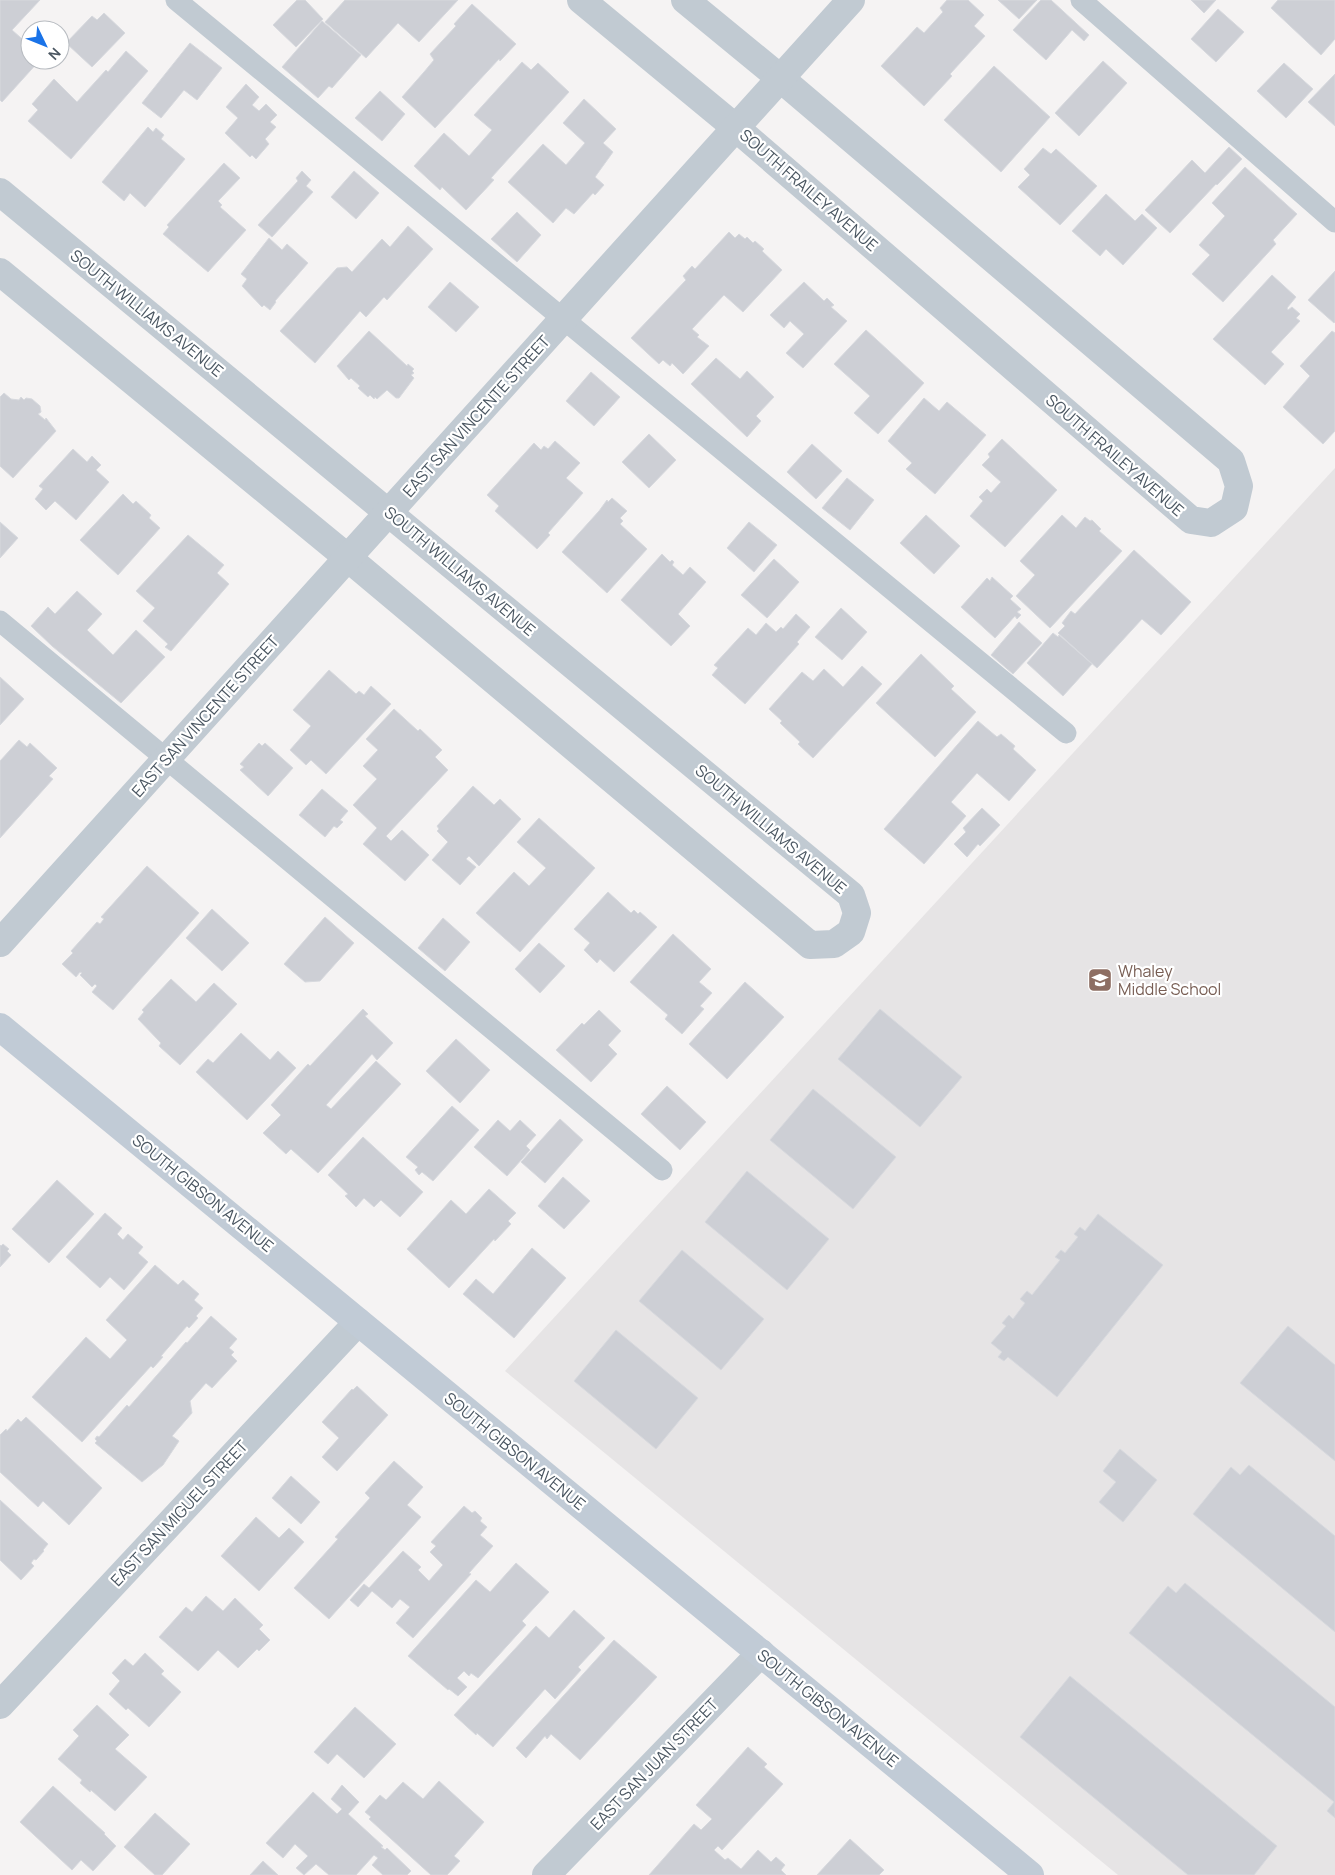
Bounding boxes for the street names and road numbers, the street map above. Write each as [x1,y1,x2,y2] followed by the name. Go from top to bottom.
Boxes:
[735,124,883,256] street label: SOUTH FRAILEY AVENUE
[66,244,228,382] street label: SOUTH WILLIAMS AVENUE
[397,330,555,501] street label: EAST SAN VINCENTE STREET
[1041,389,1189,521] street label: SOUTH FRAILEY AVENUE
[380,501,540,641] street label: SOUTH WILLIAMS AVENUE
[126,630,284,801] street label: EAST SAN VINCENTE STREET
[691,759,851,899] street label: SOUTH WILLIAMS AVENUE
[128,1129,278,1257] street label: SOUTH GIBSON AVENUE
[440,1387,590,1515] street label: SOUTH GIBSON AVENUE
[106,1435,253,1591] street label: EAST SAN MIGUEL STREET
[753,1644,903,1772] street label: SOUTH GIBSON AVENUE
[585,1693,723,1835] street label: EAST SAN JUAN STREET

